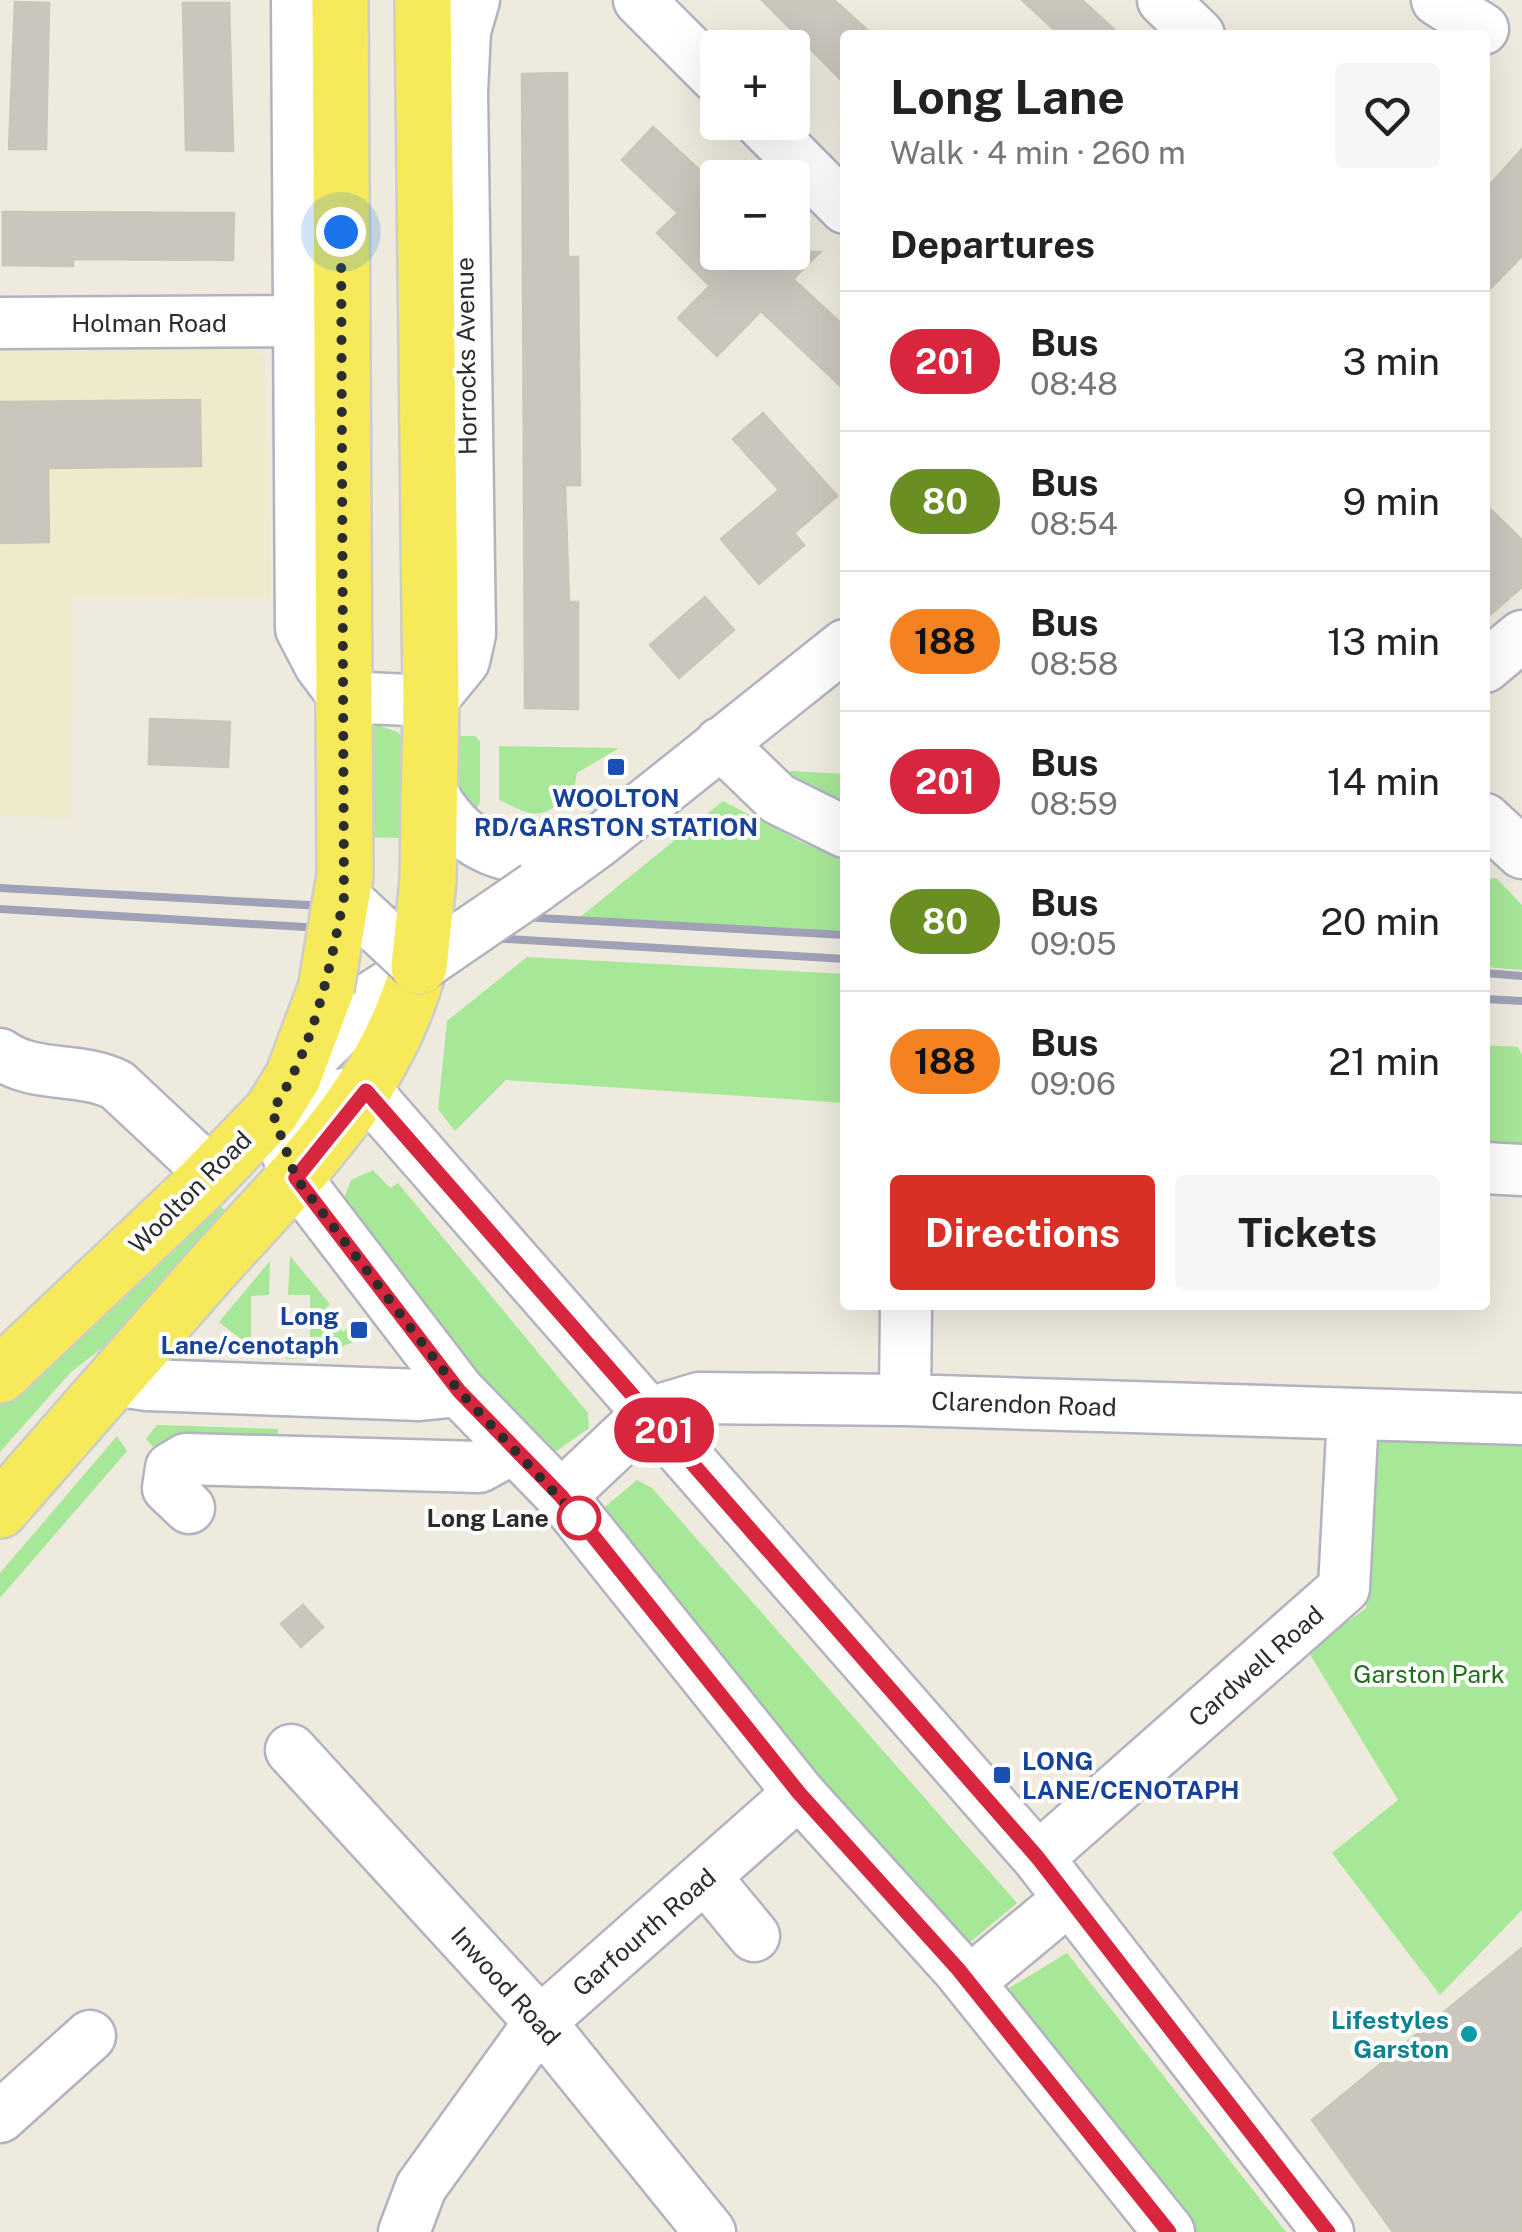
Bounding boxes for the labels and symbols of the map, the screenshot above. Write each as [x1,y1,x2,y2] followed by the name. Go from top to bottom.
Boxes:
[316,207,366,257] your location
[449,257,483,455] street label: Horrocks Avenue
[71,308,227,338] street label: Holman Road
[605,756,627,778] marker: WOOLTON RD/GARSTON STATION
[474,783,758,842] place label: WOOLTON RD/GARSTON STATION
[123,1125,257,1259] street label: Woolton Road
[160,1301,339,1360] place label: Long Lane/cenotaph
[348,1319,370,1341] marker: Long Lane/cenotaph
[931,1386,1117,1422] street label: Clarendon Road
[606,1398,722,1462] line badge: 201
[558,1497,600,1539] marker: Long Lane
[427,1503,549,1533] place label: Long Lane
[1182,1599,1330,1733] street label: Cardwell Road
[1353,1659,1505,1689] park label: Garston Park
[1022,1746,1239,1805] place label: LONG LANE/CENOTAPH
[991,1764,1013,1786] marker: LONG LANE/CENOTAPH
[566,1862,722,2002] street label: Garfourth Road
[445,1921,567,2051] street label: Inwood Road
[1331,2005,1449,2064] place label: Lifestyles Garston
[1458,2023,1480,2045] marker: Lifestyles Garston

